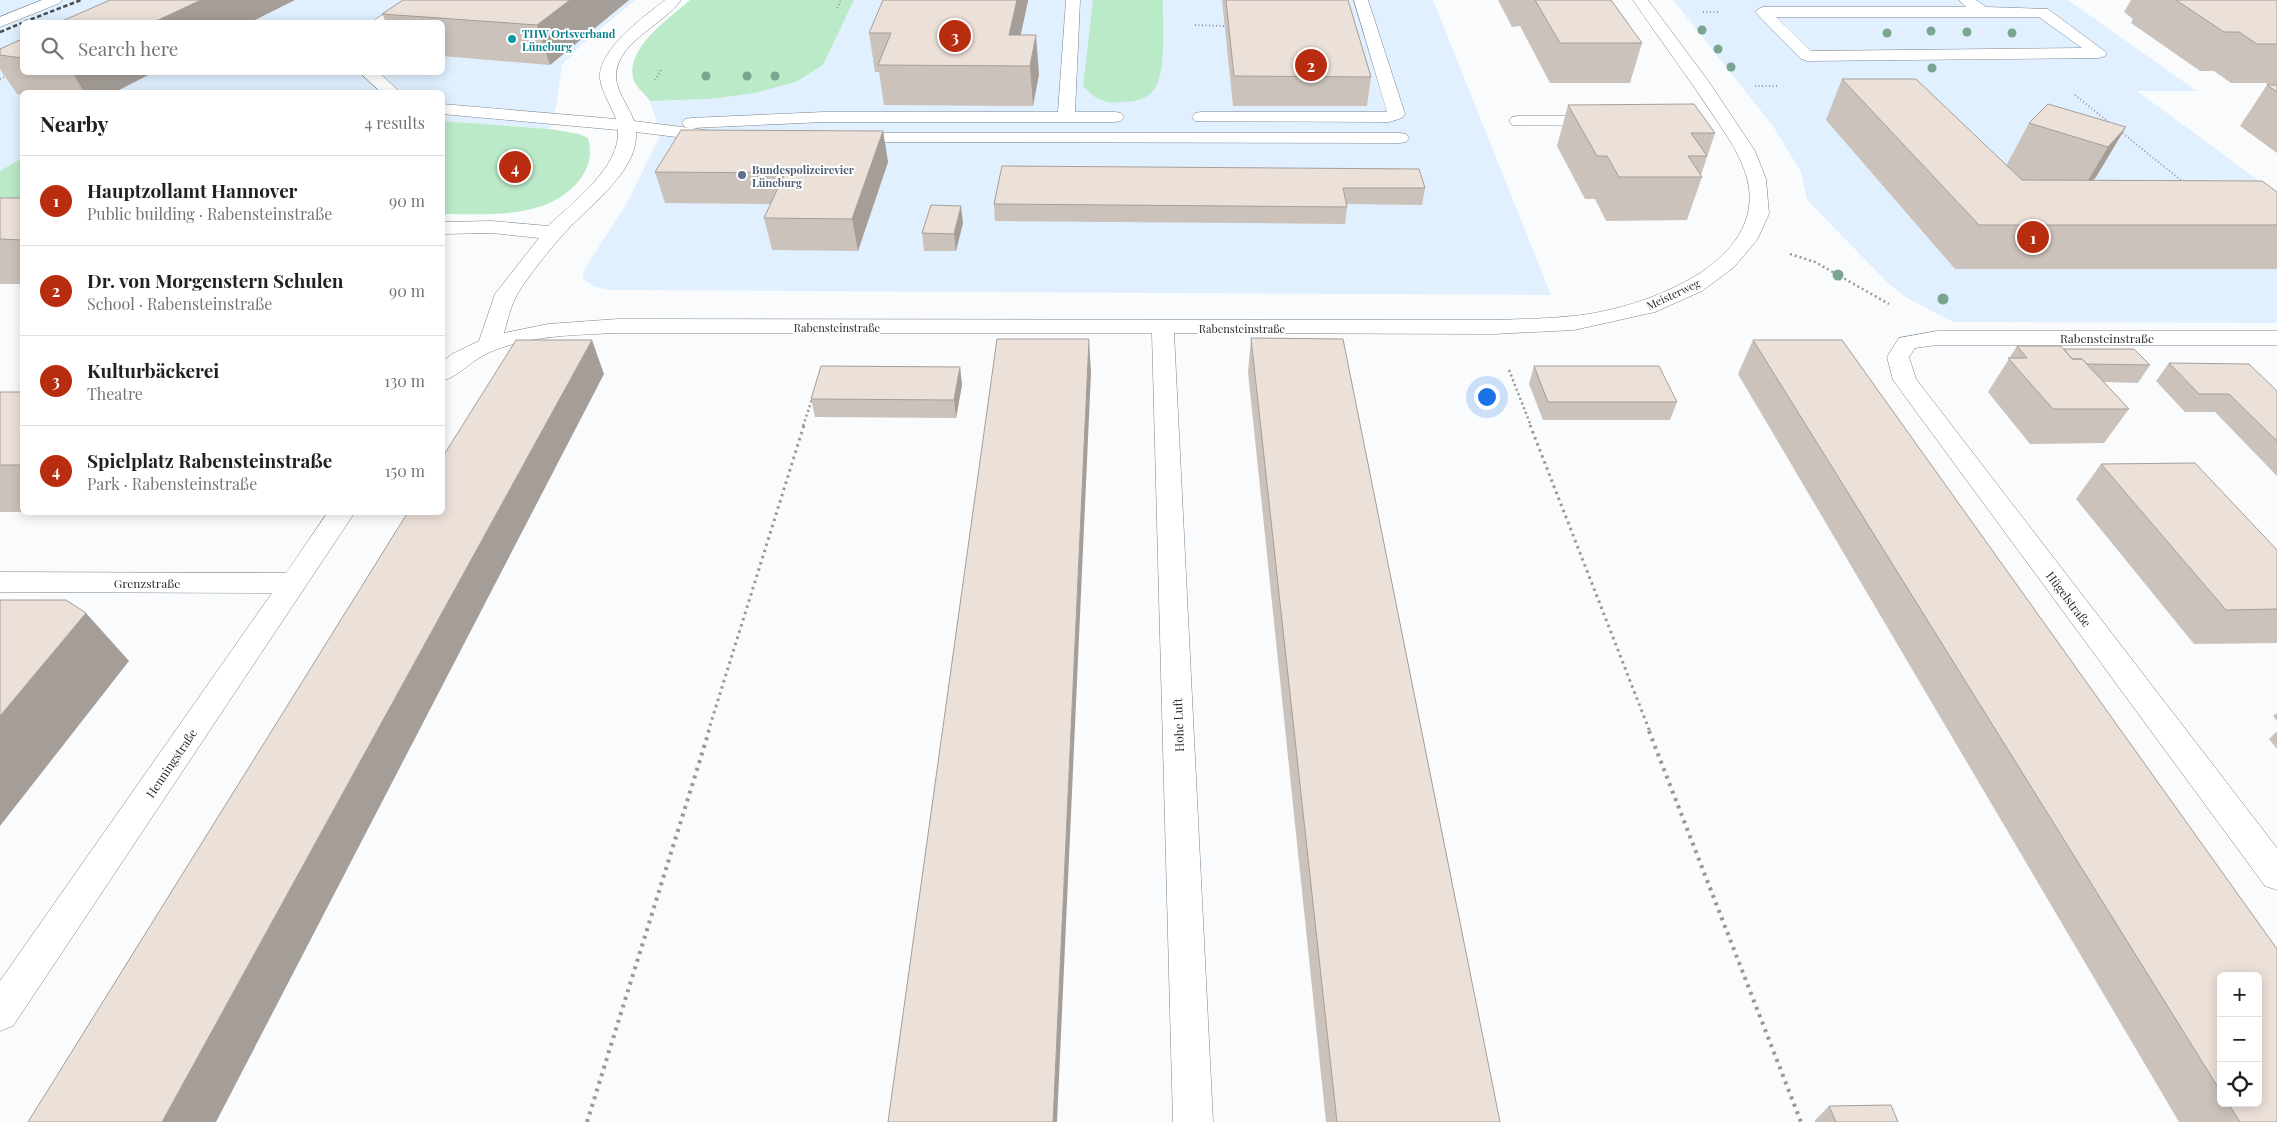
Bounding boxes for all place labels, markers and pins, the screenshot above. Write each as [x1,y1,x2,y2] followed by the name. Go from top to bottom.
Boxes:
[939,17,971,55] pin: 3
[522,26,616,54] place label: THW Ortsverband Lüneburg
[506,33,518,45] marker: THW Ortsverband Lüneburg
[1295,46,1327,84] pin: 2
[499,148,531,186] pin: 4
[752,162,855,190] place label: Bundespolizeirevier Lüneburg
[736,169,748,181] marker: Bundespolizeirevier Lüneburg
[2017,218,2049,256] pin: 1

